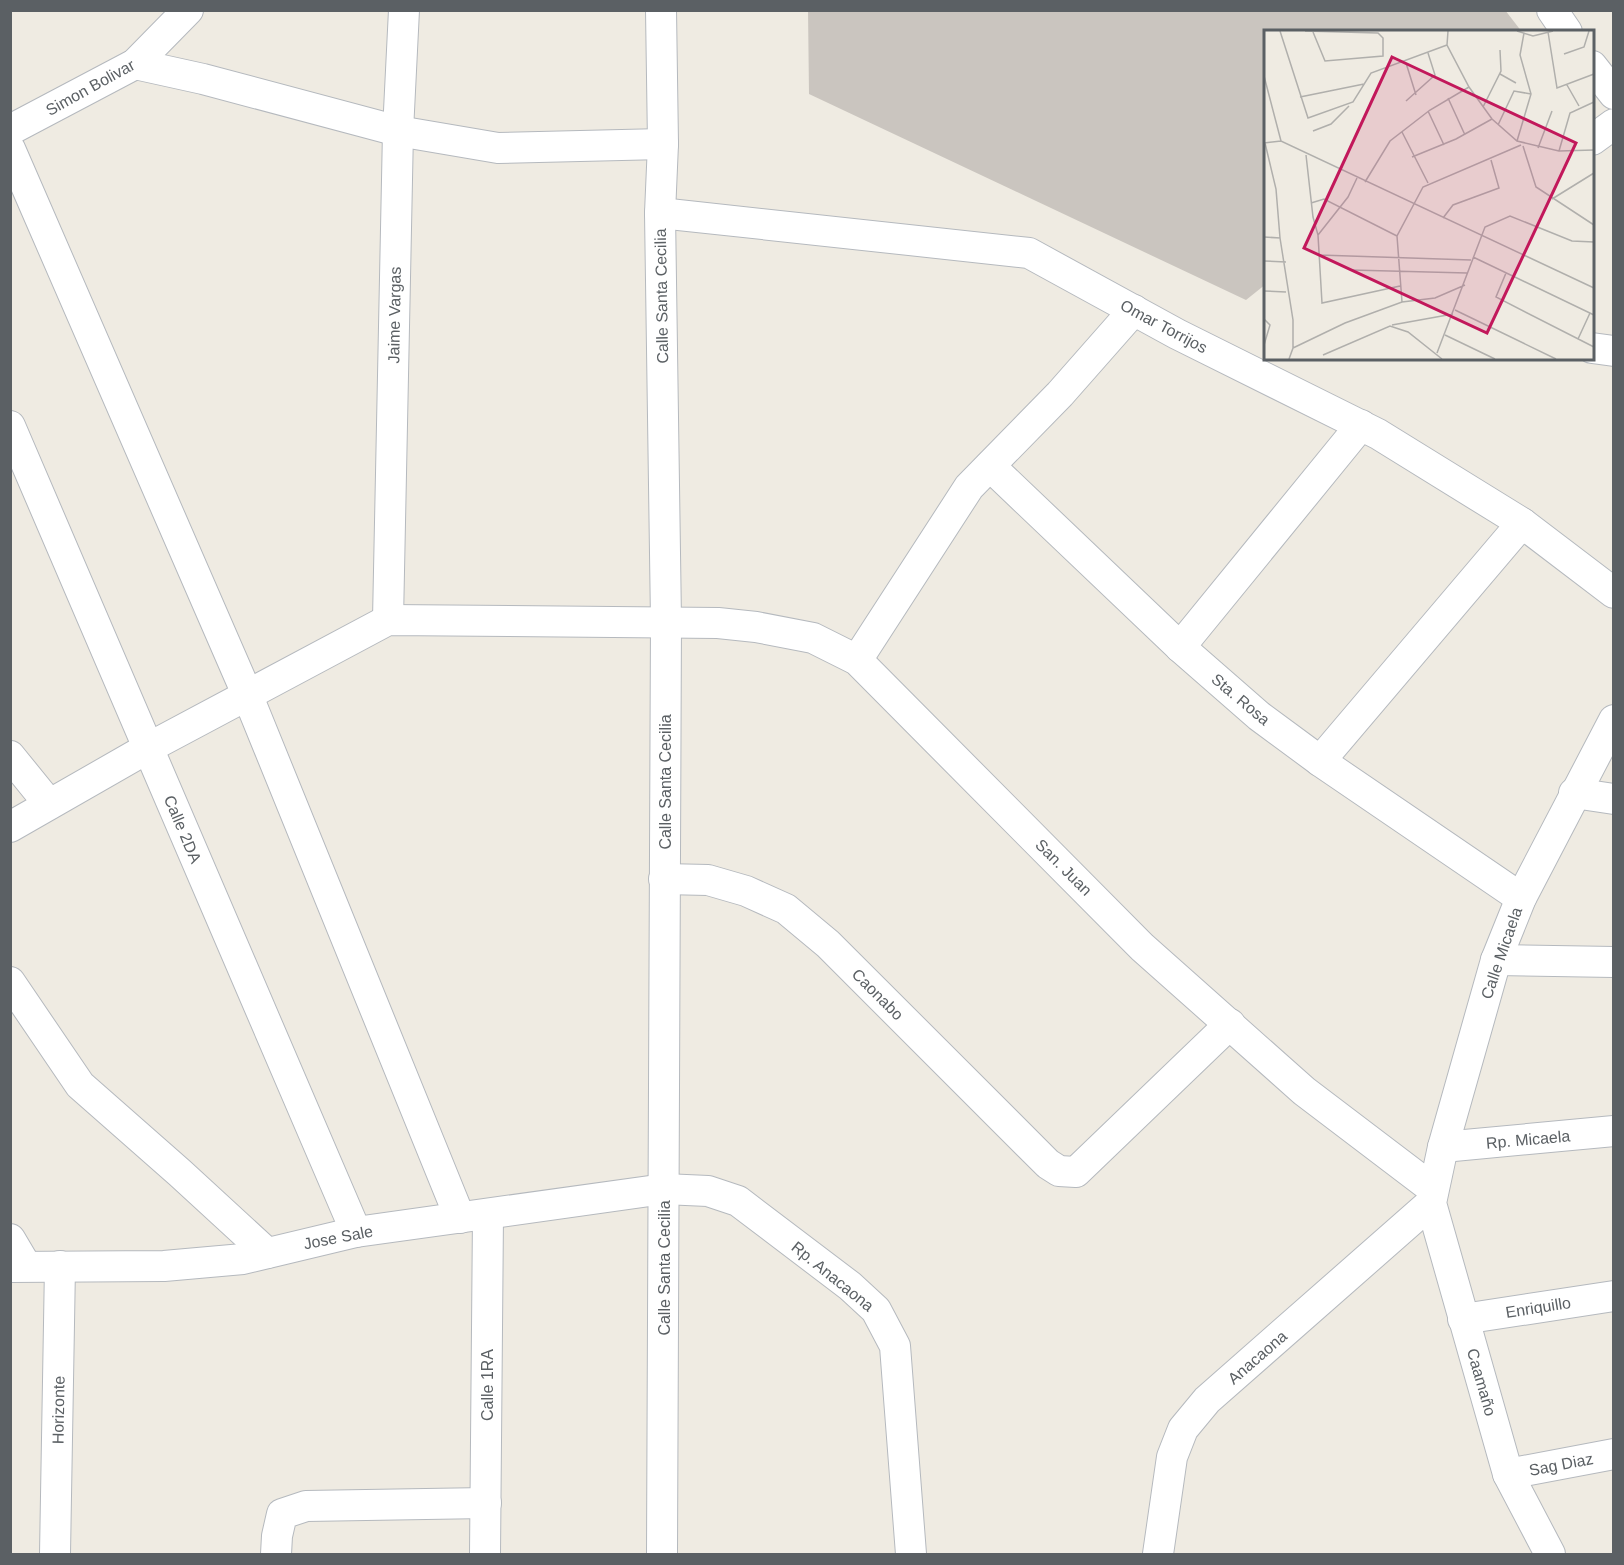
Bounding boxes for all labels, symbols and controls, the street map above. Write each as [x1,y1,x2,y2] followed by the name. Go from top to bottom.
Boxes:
[1264,30,1594,360] inset map
[43,56,138,119] street label: Simon Bolivar
[652,228,671,364] street label: Calle Santa Cecilia
[385,267,404,363] street label: Jaime Vargas
[1118,296,1210,356] street label: Omar Torrijos
[1208,670,1273,729] street label: Sta. Rosa
[657,714,674,850] street label: Calle Santa Cecilia
[161,793,205,866] street label: Calle 2DA
[1032,836,1095,899] street label: San. Juan
[1478,905,1525,1001] street label: Calle Micaela
[849,965,907,1023] street label: Caonabo
[1485,1127,1571,1152] street label: Rp. Micaela
[656,1200,673,1336] street label: Calle Santa Cecilia
[302,1222,374,1253] street label: Jose Sale
[788,1238,877,1315] street label: Rp. Anacaona
[1504,1294,1572,1321] street label: Enriquillo
[1225,1327,1290,1387] street label: Anacaona
[1464,1346,1499,1418] street label: Caamaño
[479,1349,496,1421] street label: Calle 1RA
[49,1376,68,1444] street label: Horizonte
[1528,1450,1595,1479] street label: Sag Diaz

